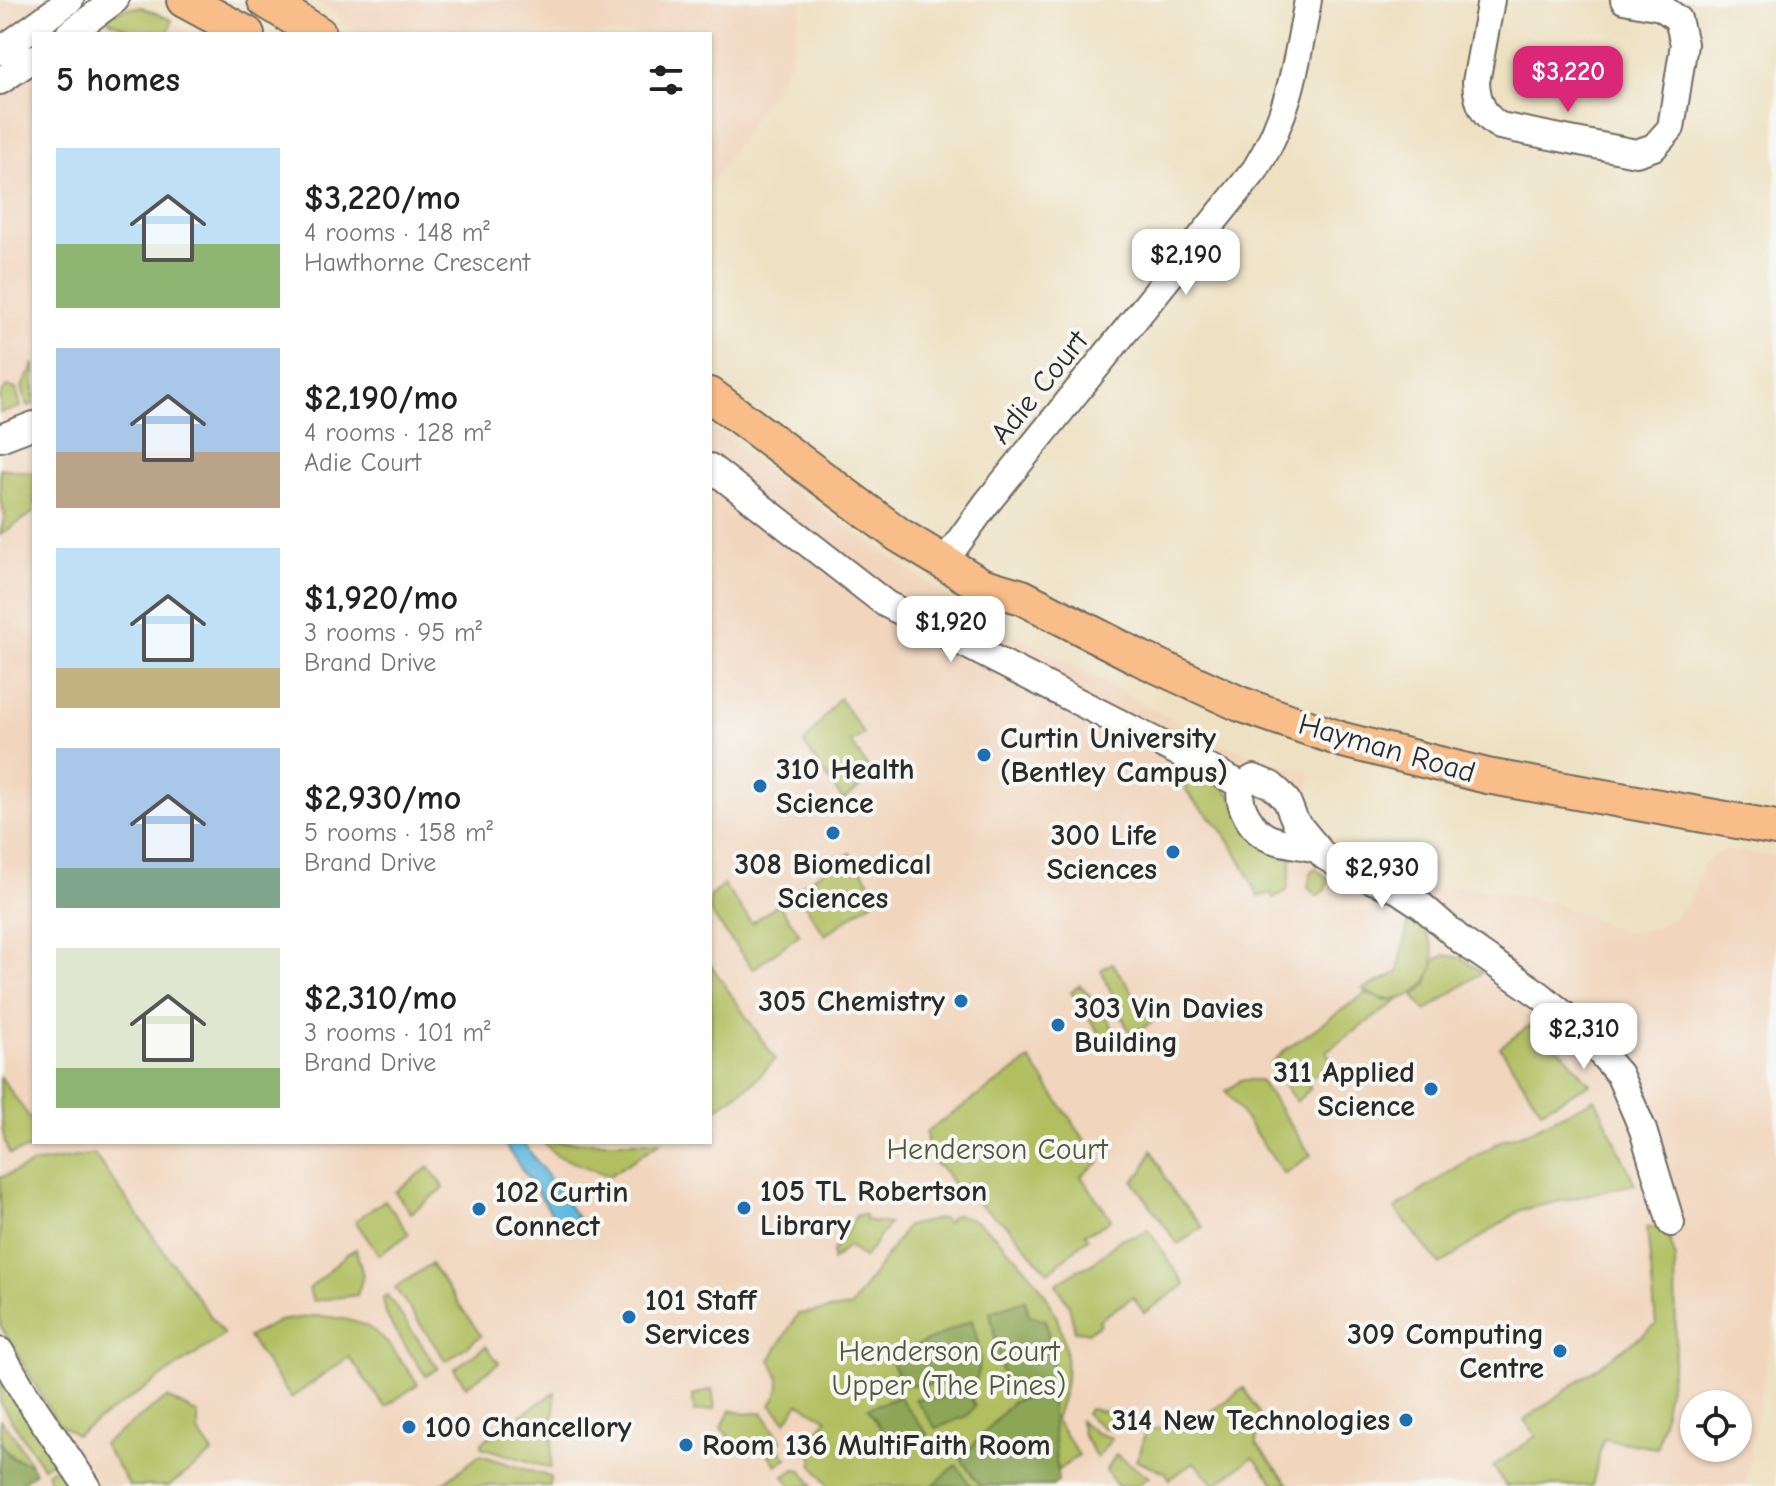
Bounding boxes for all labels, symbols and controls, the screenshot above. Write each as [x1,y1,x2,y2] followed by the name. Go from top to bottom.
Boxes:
[1503,46,1633,114] pin: $3,220
[1531,57,1605,87] text: $3,220
[644,58,688,102] icon: filters
[56,60,180,100] text: 5 homes
[304,178,461,218] text: $3,220/mo
[120,180,216,276] icon: home
[304,218,490,248] text: 4 rooms · 148 m²
[1121,229,1251,297] pin: $2,190
[1150,240,1222,270] text: $2,190
[304,248,530,278] text: Hawthorne Crescent
[983,323,1096,451] street label: Adie Court
[304,378,458,418] text: $2,190/mo
[120,380,216,476] icon: home
[304,418,491,448] text: 4 rooms · 128 m²
[304,448,421,478] text: Adie Court
[304,578,458,618] text: $1,920/mo
[120,580,216,676] icon: home
[886,596,1016,664] pin: $1,920
[915,607,987,637] text: $1,920
[304,618,482,648] text: 3 rooms · 95 m²
[304,648,436,678] text: Brand Drive
[1294,707,1479,790] street label: Hayman Road
[1000,721,1228,790] place label: Curtin University (Bentley Campus)
[975,746,993,764] marker: Curtin University (Bentley Campus)
[776,752,915,821] place label: 310 Health Science
[751,777,769,795] marker: 310 Health Science
[304,778,461,818] text: $2,930/mo
[120,780,216,876] icon: home
[304,818,493,848] text: 5 rooms · 158 m²
[1047,818,1157,887] place label: 300 Life Sciences
[824,824,842,842] marker: 308 Biomedical Sciences
[1317,842,1447,910] pin: $2,930
[1164,843,1182,861] marker: 300 Life Sciences
[734,847,932,916] place label: 308 Biomedical Sciences
[304,848,436,878] text: Brand Drive
[1345,853,1419,883] text: $2,930
[304,978,457,1018] text: $2,310/mo
[120,980,216,1076] icon: home
[758,984,945,1019] place label: 305 Chemistry
[1074,991,1263,1060] place label: 303 Vin Davies Building
[952,992,970,1010] marker: 305 Chemistry
[1519,1003,1649,1071] pin: $2,310
[1548,1014,1620,1044] text: $2,310
[1049,1016,1067,1034] marker: 303 Vin Davies Building
[304,1018,491,1048] text: 3 rooms · 101 m²
[304,1048,436,1078] text: Brand Drive
[1273,1055,1415,1124] place label: 311 Applied Science
[1422,1080,1440,1098] marker: 311 Applied Science
[886,1132,1109,1167] park label: Henderson Court
[760,1174,987,1243] place label: 105 TL Robertson Library
[495,1175,629,1244] place label: 102 Curtin Connect
[735,1199,753,1217] marker: 105 TL Robertson Library
[470,1200,488,1218] marker: 102 Curtin Connect
[645,1283,758,1352] place label: 101 Staff Services
[620,1308,638,1326] marker: 101 Staff Services
[1347,1317,1544,1386] place label: 309 Computing Centre
[832,1334,1066,1403] park label: Henderson Court Upper (The Pines)
[1551,1342,1569,1360] marker: 309 Computing Centre
[1680,1390,1752,1462] map controls
[1680,1390,1752,1462] button: locate
[1112,1403,1390,1438] place label: 314 New Technologies
[425,1410,632,1445] place label: 100 Chancellory
[1397,1411,1415,1429] marker: 314 New Technologies
[400,1418,418,1436] marker: 100 Chancellory
[702,1428,1051,1463] place label: Room 136 MultiFaith Room
[677,1436,695,1454] marker: Room 136 MultiFaith Room

